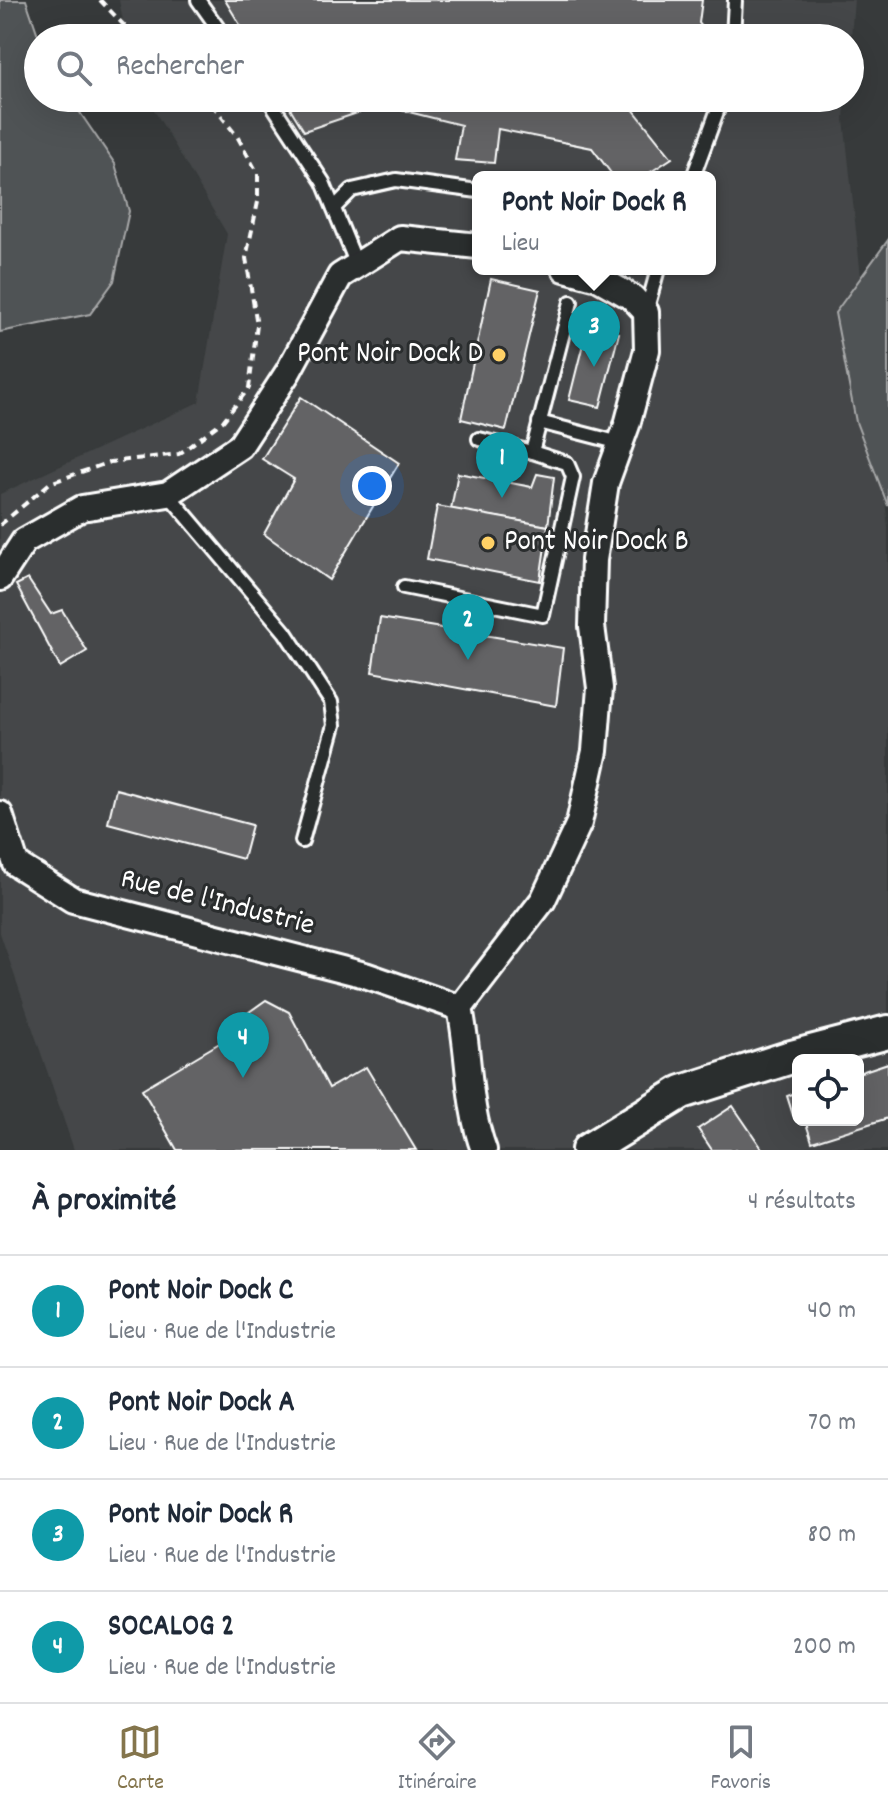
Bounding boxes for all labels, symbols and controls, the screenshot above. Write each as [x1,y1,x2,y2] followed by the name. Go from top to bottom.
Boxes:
[24,24,864,112] search box
[52,46,96,90] icon: search
[116,47,244,90] text: Rechercher
[472,171,716,275] popup
[501,183,687,226] text: Pont Noir Dock R
[501,226,539,263] text: Lieu
[568,301,620,367] pin: 3
[297,334,483,377] place label: Pont Noir Dock D
[490,346,508,364] marker: Pont Noir Dock D
[476,432,528,498] pin: 1
[352,466,392,506] your location
[504,522,689,565] place label: Pont Noir Dock B
[479,534,497,552] marker: Pont Noir Dock B
[442,594,494,660] pin: 2
[116,859,318,949] street label: Rue de l'Industrie
[217,1012,269,1078] pin: 4
[792,1054,864,1126] map controls
[792,1054,864,1126] button: locate
[32,1178,176,1227] text: À proximité
[748,1184,856,1221] text: 4 résultats
[108,1271,293,1314] text: Pont Noir Dock C
[55,1293,61,1330] text: 1
[807,1293,856,1330] text: 40 m
[108,1314,336,1351] text: Lieu · Rue de l'Industrie
[108,1383,295,1426] text: Pont Noir Dock A
[52,1405,64,1442] text: 2
[808,1405,856,1442] text: 70 m
[108,1426,336,1463] text: Lieu · Rue de l'Industrie
[108,1495,293,1538] text: Pont Noir Dock R
[52,1517,64,1554] text: 3
[808,1517,856,1554] text: 80 m
[108,1538,336,1575] text: Lieu · Rue de l'Industrie
[108,1607,234,1650] text: SOCALOG 2
[53,1629,63,1666] text: 4
[792,1629,856,1666] text: 200 m
[108,1650,336,1687] text: Lieu · Rue de l'Industrie
[117,1720,164,1799] tab: Carte
[398,1720,477,1799] tab: Itinéraire
[711,1720,771,1799] tab: Favoris

